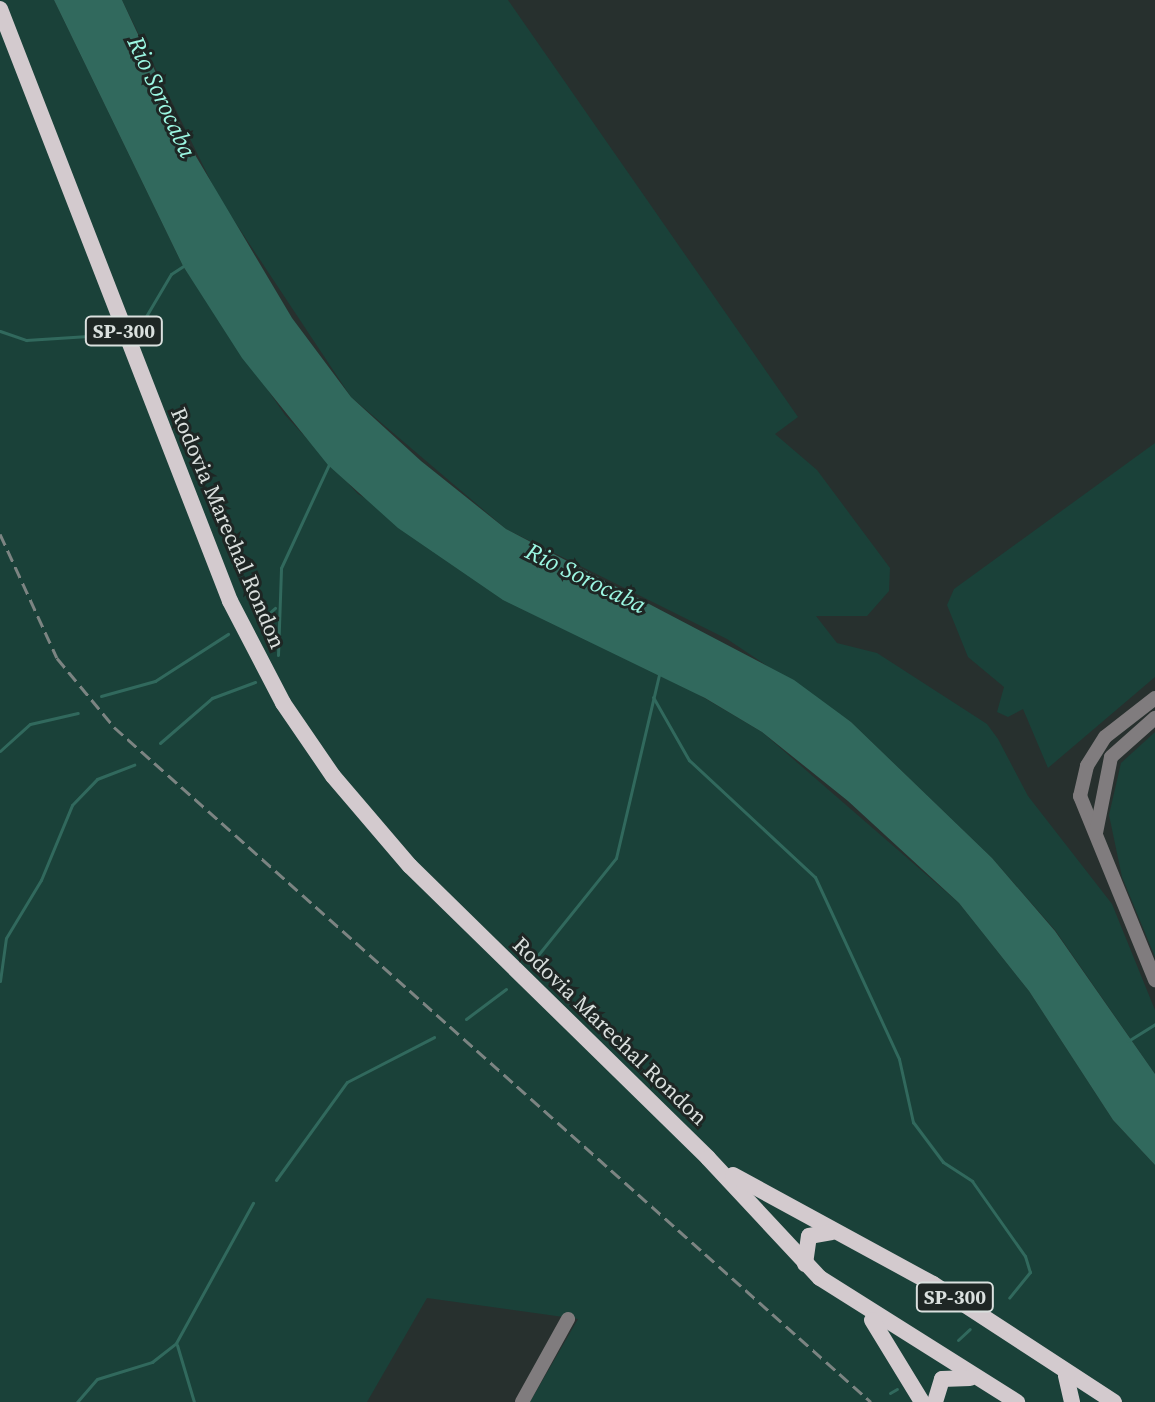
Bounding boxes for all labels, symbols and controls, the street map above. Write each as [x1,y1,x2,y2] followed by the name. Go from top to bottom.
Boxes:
[121,32,203,162] water label: Rio Sorocaba
[84,315,164,347] road number: SP-300
[165,403,291,653] street label: Rodovia Marechal Rondon
[521,536,651,620] water label: Rio Sorocaba
[507,931,713,1131] street label: Rodovia Marechal Rondon
[915,1281,995,1313] road number: SP-300

